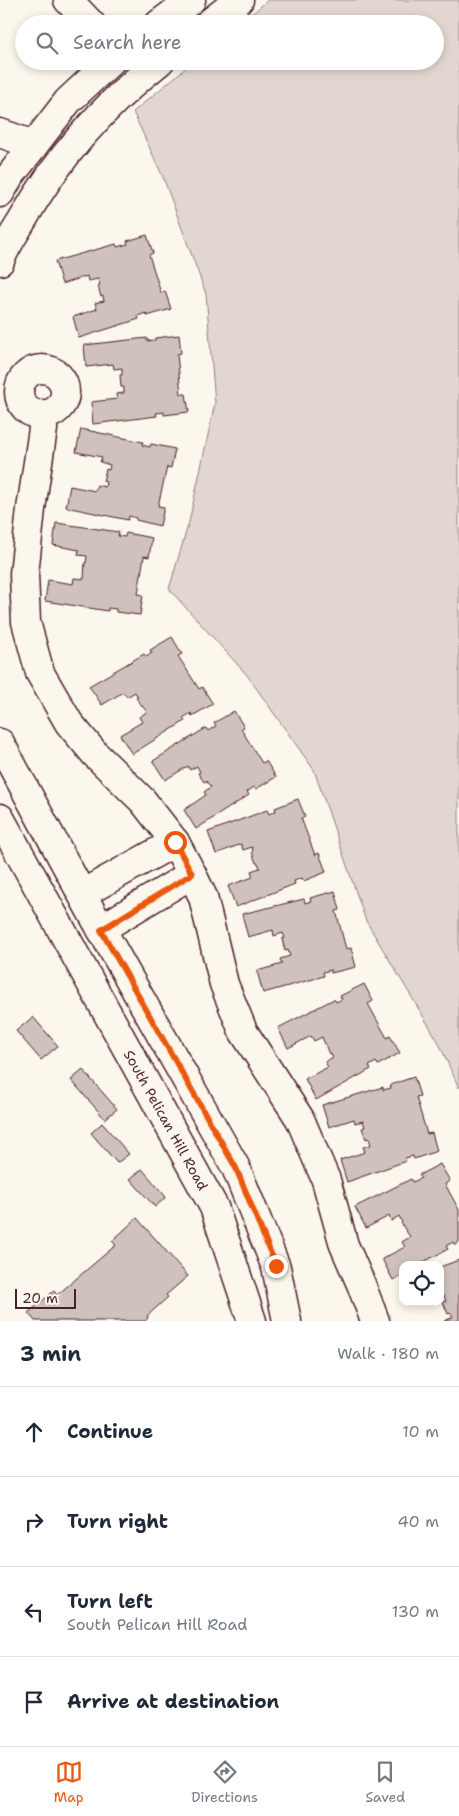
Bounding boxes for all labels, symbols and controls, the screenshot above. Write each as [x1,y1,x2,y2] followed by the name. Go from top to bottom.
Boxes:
[15,15,444,70] search box
[33,29,61,57] icon: search
[73,30,182,55] text: Search here
[164,831,187,854] route start
[120,1047,212,1194] street label: South Pelican Hill Road
[265,1255,288,1278] route end
[399,1261,444,1306] map controls
[399,1261,444,1306] button: locate
[15,1286,76,1309] scale bar
[22,1289,58,1307] text: 20 m
[20,1340,81,1368] text: 3 min
[337,1343,439,1364] text: Walk · 180 m
[20,1418,48,1446] icon: ahead
[67,1419,153,1444] text: Continue
[402,1421,439,1442] text: 10 m
[20,1508,48,1536] icon: right
[67,1509,168,1534] text: Turn right
[397,1511,439,1532] text: 40 m
[67,1589,153,1614] text: Turn left
[20,1598,48,1626] icon: left
[392,1601,439,1622] text: 130 m
[67,1614,247,1635] text: South Pelican Hill Road
[20,1688,48,1716] icon: arrive
[67,1689,279,1714] text: Arrive at destination
[54,1758,84,1806] tab: Map
[191,1758,258,1806] tab: Directions
[366,1758,405,1806] tab: Saved

